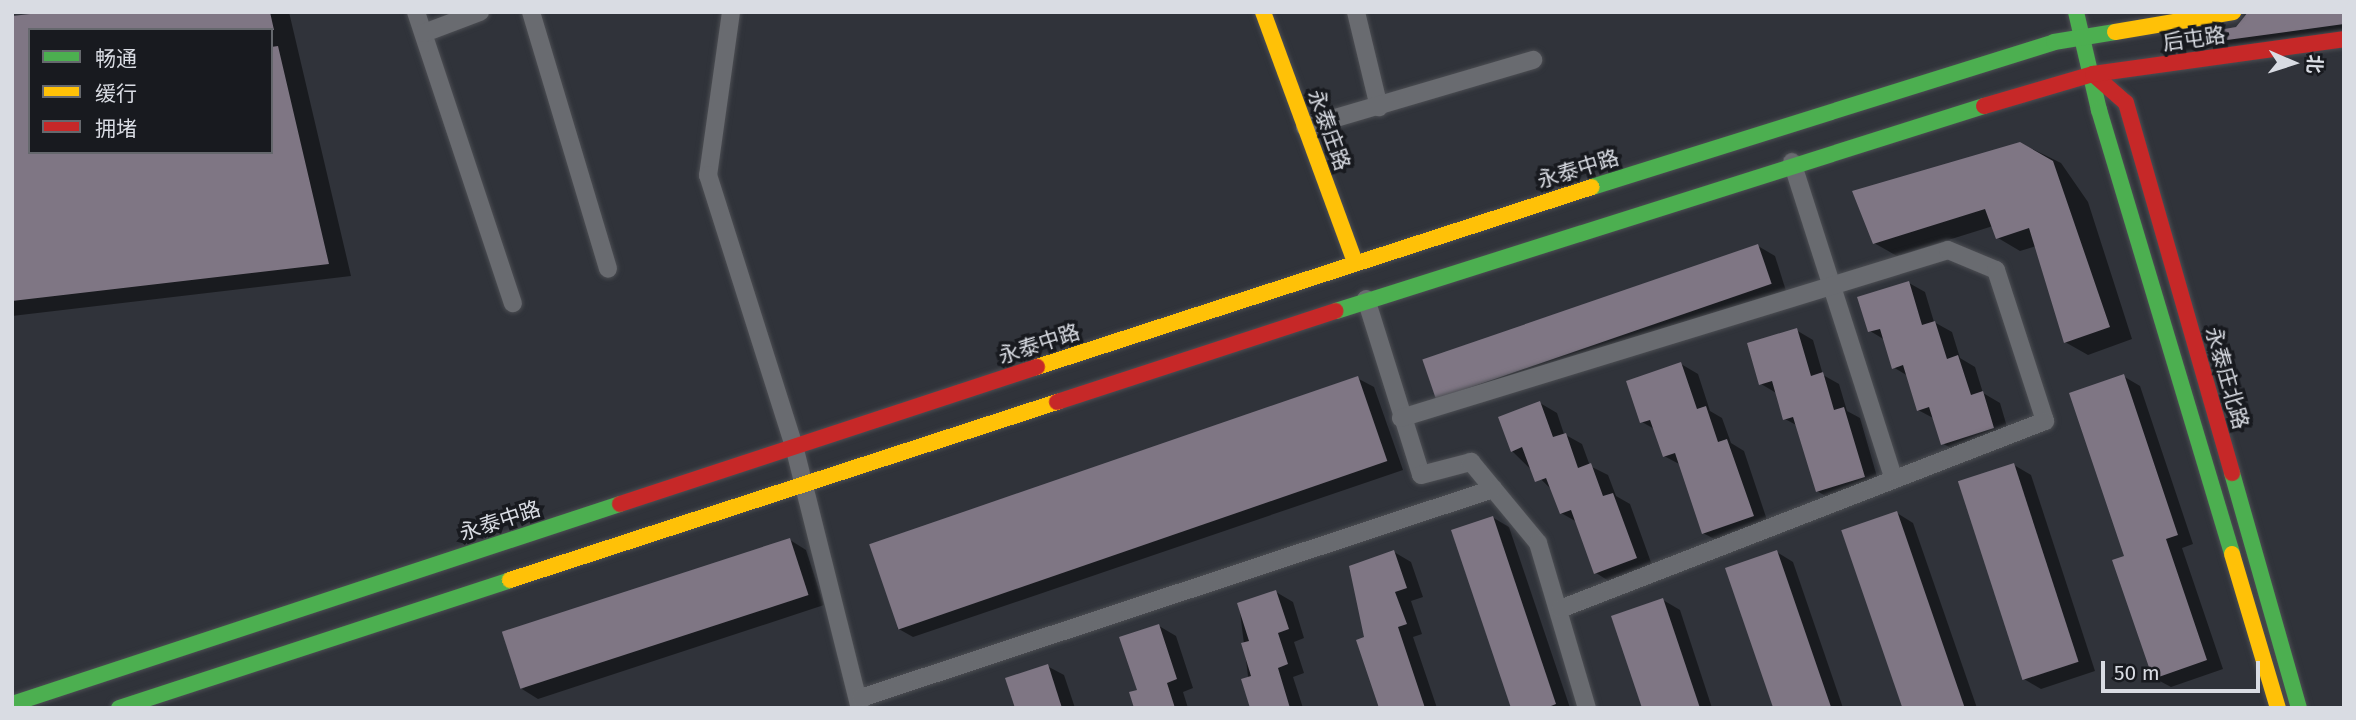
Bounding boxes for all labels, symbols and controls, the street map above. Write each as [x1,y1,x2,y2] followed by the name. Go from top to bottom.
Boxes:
[2161,22,2227,56] street label: 后屯路
[28,28,273,154] legend
[2258,28,2328,98] north arrow
[95,46,137,72] text: 畅通
[2302,54,2326,74] text: 北
[95,81,137,107] text: 缓行
[1303,86,1355,174] street label: 永泰庄路
[95,116,137,142] text: 拥堵
[1534,145,1622,193] street label: 永泰中路
[995,319,1083,369] street label: 永泰中路
[2200,324,2254,432] street label: 永泰庄北路
[456,496,544,546] street label: 永泰中路
[2104,646,2263,690] scale bar
[2114,660,2160,686] text: 50 m

